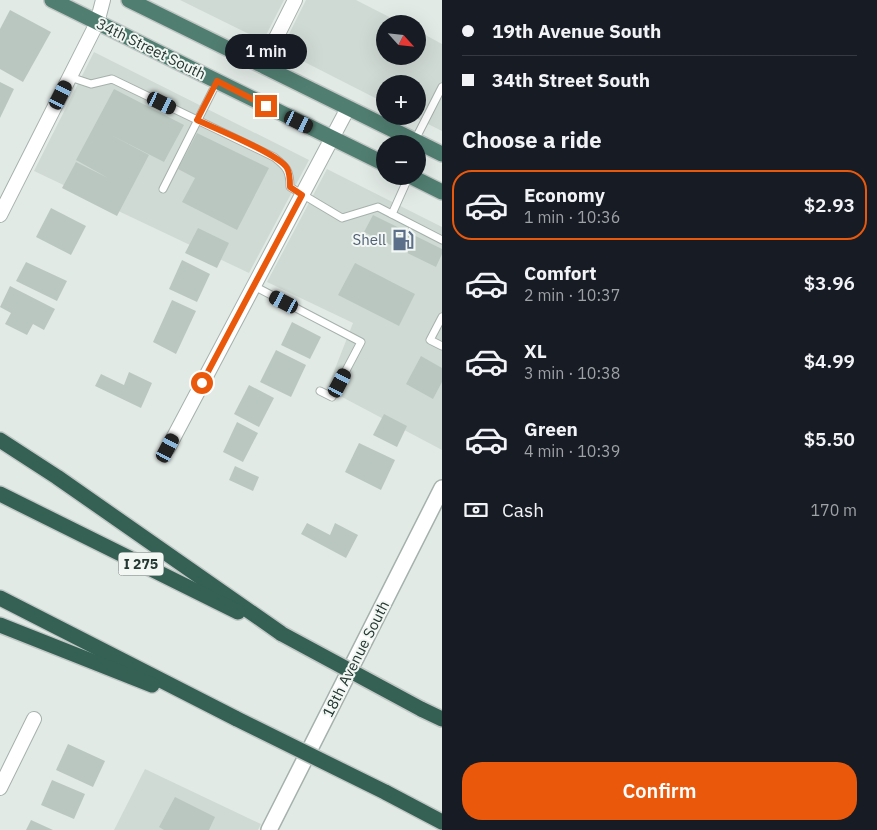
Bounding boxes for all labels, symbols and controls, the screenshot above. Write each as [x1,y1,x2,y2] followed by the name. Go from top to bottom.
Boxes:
[93,14,209,83] street label: 34th Street South
[376,15,426,65] north arrow
[376,15,426,185] map controls
[492,19,661,43] text: 19th Avenue South
[225,34,307,68] callout: 1 min
[245,41,287,61] text: 1 min
[492,68,650,92] text: 34th Street South
[376,75,426,125] button: +
[47,78,74,112] car
[145,90,178,116] car
[255,95,277,117] route end
[282,109,315,135] car
[462,125,602,154] text: Choose a ride
[376,135,426,185] button: −
[464,183,509,228] icon: car
[524,183,605,207] text: Economy
[804,193,855,217] text: $2.93
[524,207,620,227] text: 1 min · 10:36
[390,227,416,253] fuel station icon: Shell
[352,230,386,249] place label: Shell
[464,261,509,306] icon: car
[524,261,597,285] text: Comfort
[804,271,855,295] text: $3.96
[524,285,620,305] text: 2 min · 10:37
[267,289,300,315] car
[464,339,509,384] icon: car
[524,339,547,363] text: XL
[804,349,855,373] text: $4.99
[524,363,620,383] text: 3 min · 10:38
[326,366,353,400] car
[191,372,213,394] route start
[464,417,509,462] icon: car
[524,417,578,441] text: Green
[804,427,855,451] text: $5.50
[154,431,181,465] car
[524,441,620,461] text: 4 min · 10:39
[462,496,490,524] icon: cash
[502,498,544,522] text: Cash
[810,500,857,520] text: 170 m
[118,552,164,576] road number: I 275
[318,597,393,720] street label: 18th Avenue South
[462,762,857,820] button: Confirm

